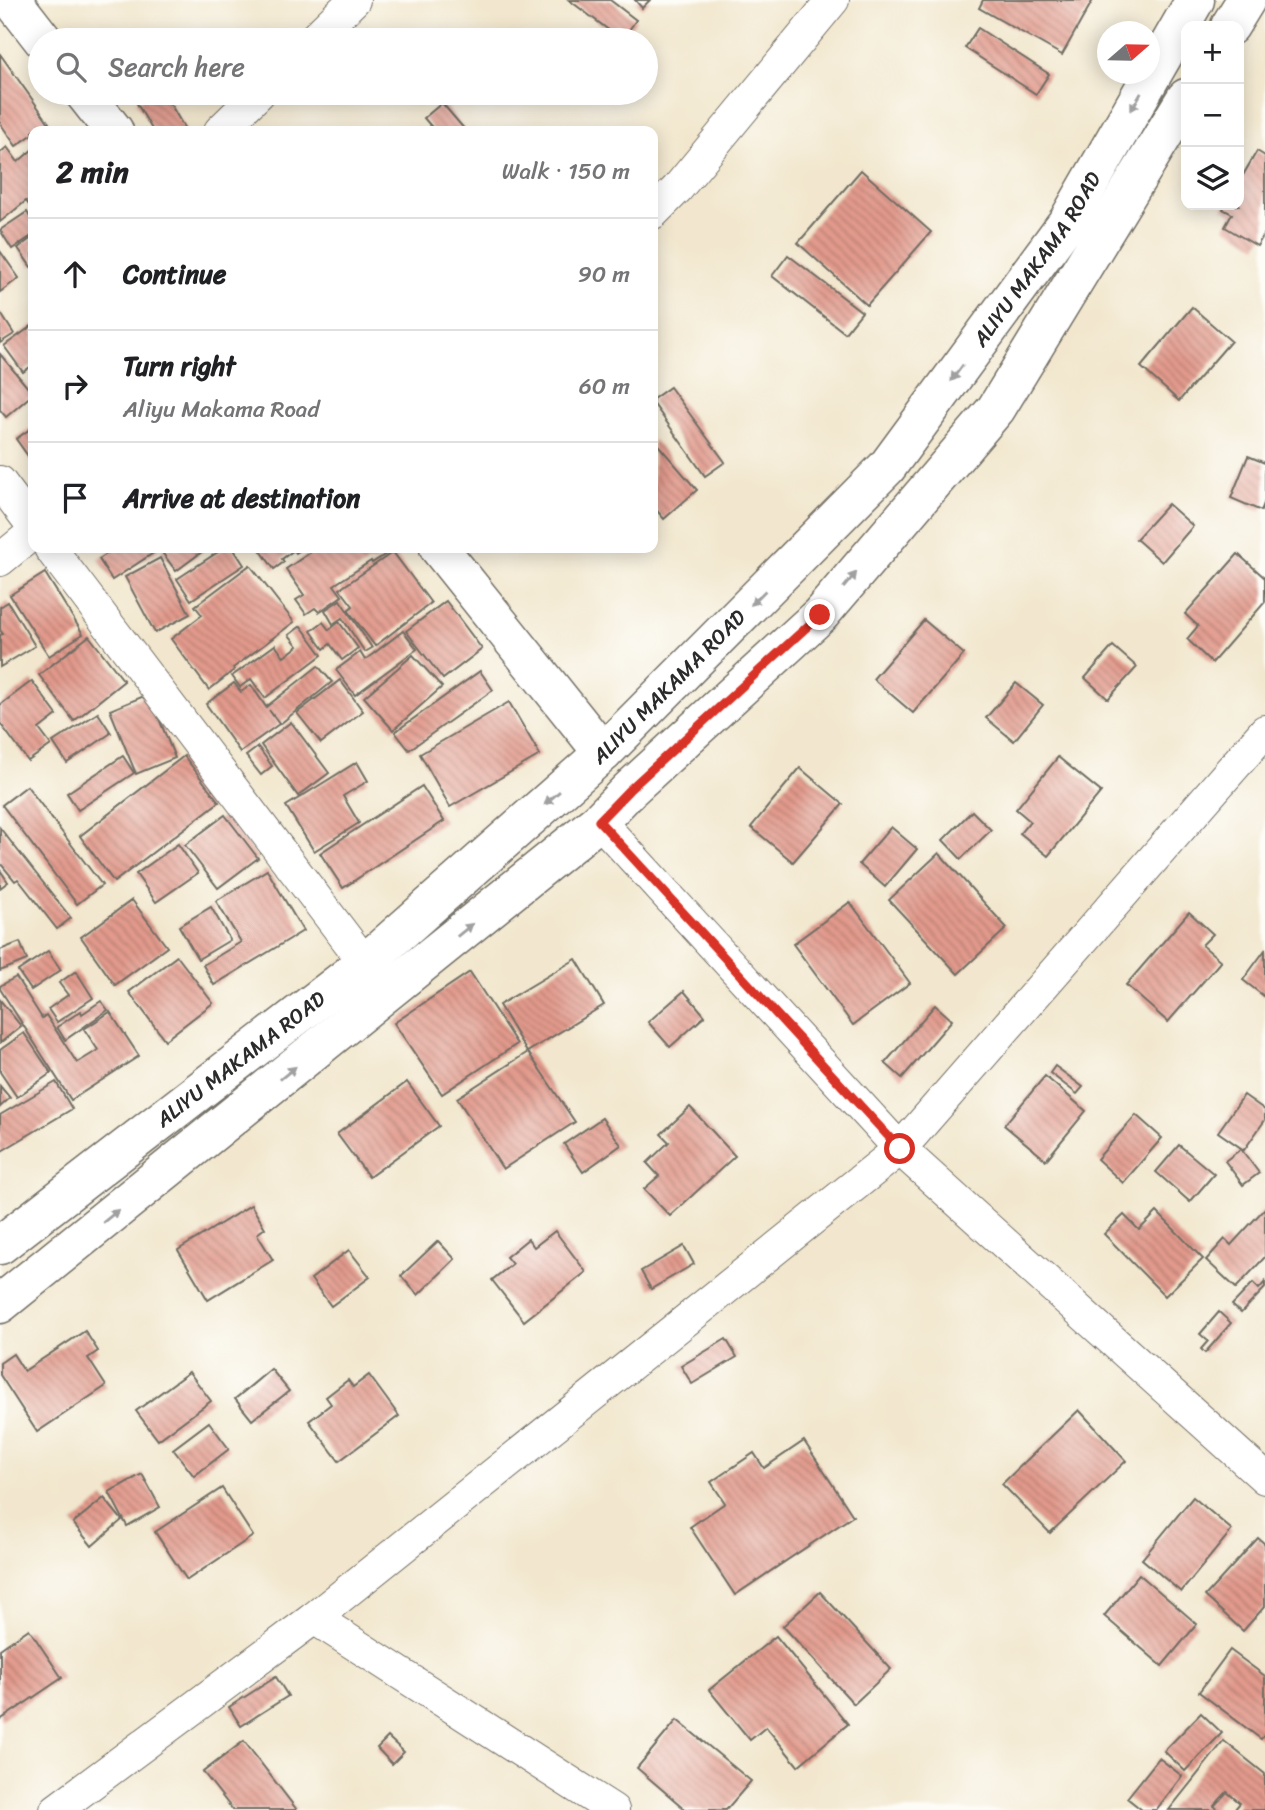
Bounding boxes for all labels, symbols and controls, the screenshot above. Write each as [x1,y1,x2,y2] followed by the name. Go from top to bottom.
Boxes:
[1097,21,1160,84] north arrow
[1181,21,1244,210] map controls
[1181,21,1244,84] button: +
[28,28,658,105] search box
[108,44,245,90] text: Search here
[52,48,90,86] icon: search
[1181,84,1244,147] button: −
[1130,92,1143,111] one-way arrow
[56,145,129,199] text: 2 min
[1181,147,1244,210] button: layers
[502,151,630,192] text: Walk · 150 m
[962,164,1112,356] street label: ALIYU MAKAMA ROAD
[123,251,226,297] text: Continue
[578,254,630,295] text: 90 m
[56,255,94,293] icon: ahead
[123,343,236,389] text: Turn right
[950,364,964,382] one-way arrow
[579,366,630,407] text: 60 m
[56,367,94,405] icon: right
[123,389,320,430] text: Aliyu Makama Road
[123,475,360,521] text: Arrive at destination
[56,479,94,517] icon: arrive
[842,571,857,588] one-way arrow
[750,589,767,605] one-way arrow
[804,599,835,630] route end
[582,600,756,775] street label: ALIYU MAKAMA ROAD
[543,790,561,806] one-way arrow
[456,923,473,938] one-way arrow
[146,981,334,1138] street label: ALIYU MAKAMA ROAD
[279,1066,296,1081] one-way arrow
[884,1133,915,1164] route start
[103,1209,120,1224] one-way arrow

